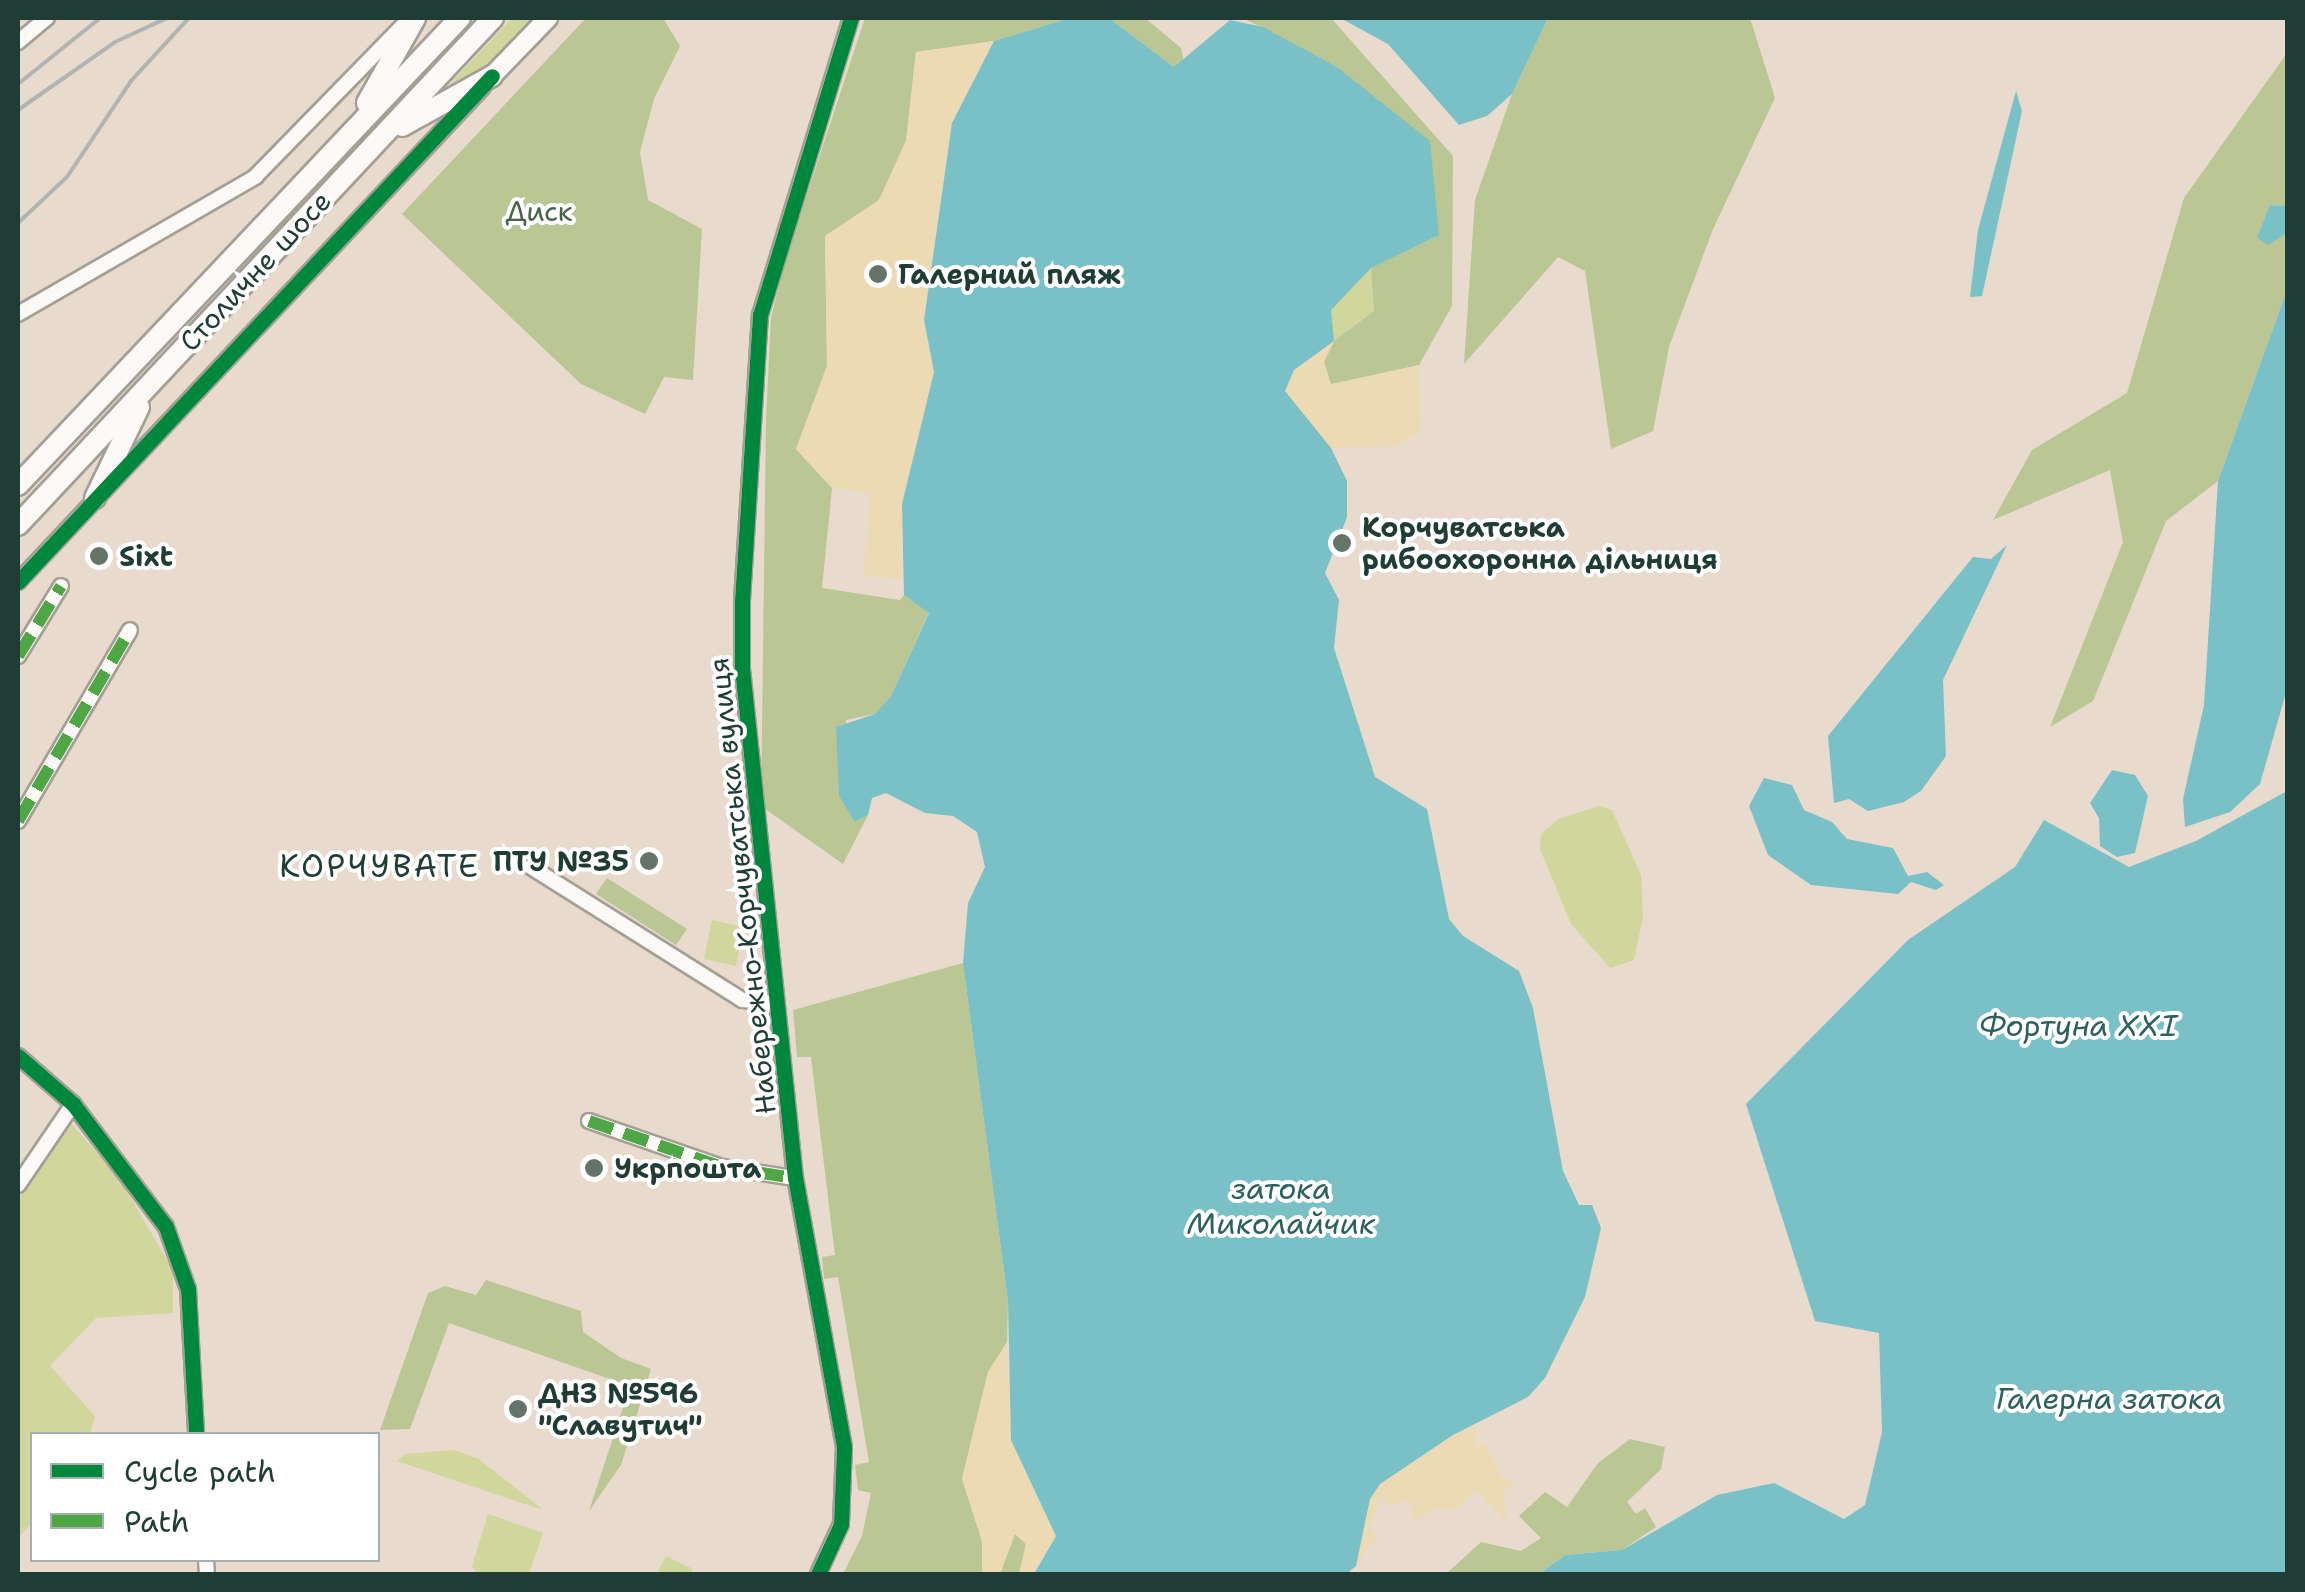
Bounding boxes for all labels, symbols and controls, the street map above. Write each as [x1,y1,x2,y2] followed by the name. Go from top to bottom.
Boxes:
[172,184,338,358] street label: Столичне шосе
[505,194,573,228] park label: Диск
[898,257,1121,291] place label: Галерний пляж
[867,263,889,285] marker: Галерний пляж
[1362,510,1718,576] place label: Корчуватська рибоохоронна дільниця
[1331,532,1353,554] marker: Корчуватська рибоохоронна дільниця
[119,539,173,573] place label: Sixt
[88,545,110,567] marker: Sixt
[701,656,783,1116] street label: Набережно-Корчуватська вулиця
[493,844,629,878] place label: ПТУ №35
[279,847,481,885] district label: КОРЧУВАТЕ
[638,850,660,872] marker: ПТУ №35
[1979,1008,2177,1044] water label: Фортуна XXI
[614,1151,761,1185] place label: Укрпошта
[583,1157,605,1179] marker: Укрпошта
[1187,1171,1375,1242] water label: затока Миколайчик
[538,1376,702,1442] place label: ДНЗ №596 "Славутич"
[1996,1381,2222,1417] water label: Галерна затока
[507,1398,529,1420] marker: ДНЗ №596 "Славутич"
[30,1432,380,1562] legend
[124,1451,276,1492] text: Cycle path
[124,1501,190,1542] text: Path

